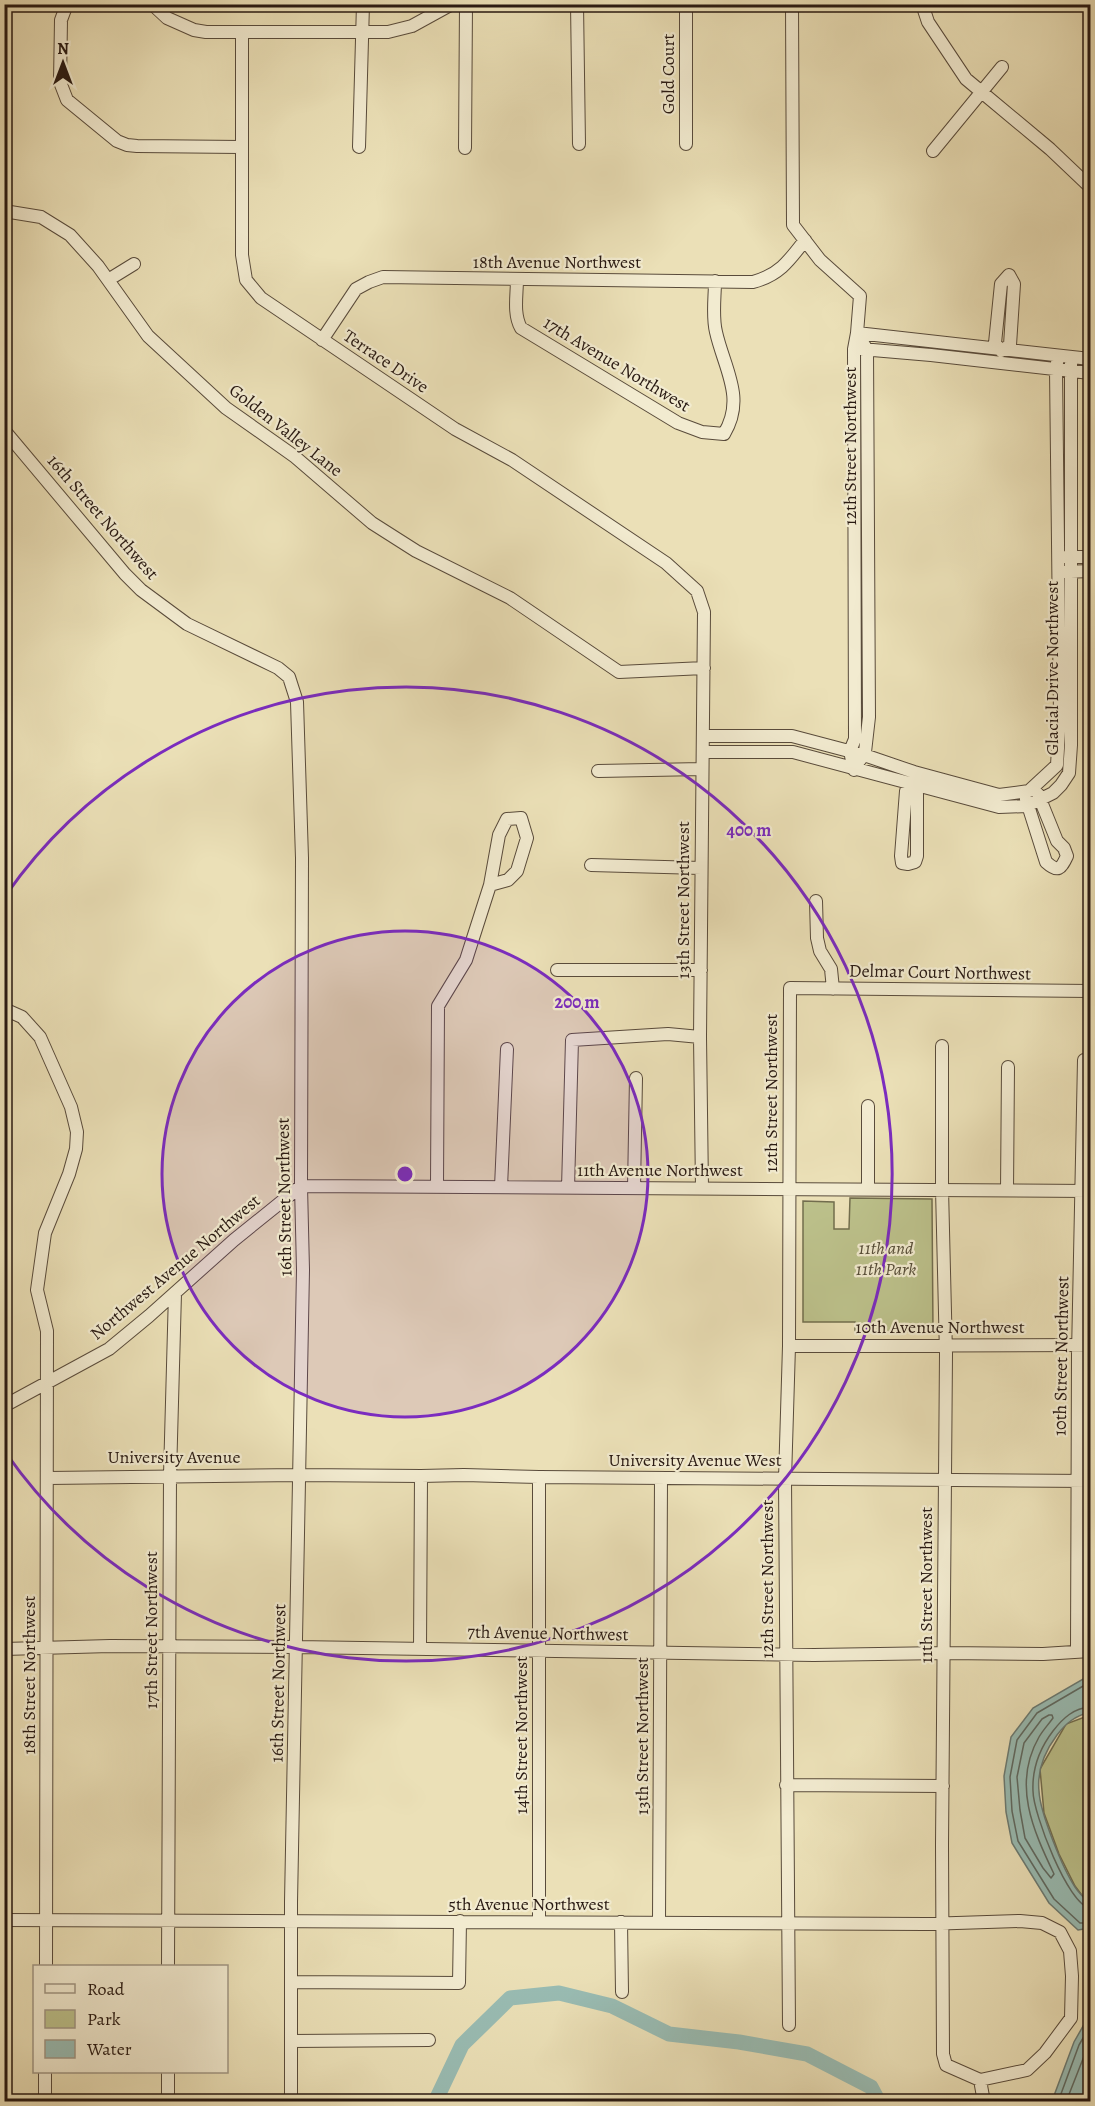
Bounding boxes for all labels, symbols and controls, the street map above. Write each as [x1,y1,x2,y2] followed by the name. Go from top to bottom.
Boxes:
[33,33,93,93] north arrow
[656,34,680,114] street label: Gold Court
[57,38,69,60] text: N
[473,250,641,274] street label: 18th Avenue Northwest
[539,311,695,417] street label: 17th Avenue Northwest
[339,324,433,398] street label: Terrace Drive
[838,366,862,525] street label: 12th Street Northwest
[224,378,348,482] street label: Golden Valley Lane
[42,449,164,585] street label: 16th Street Northwest
[1040,580,1064,755] street label: Glacial Drive Northwest
[727,818,771,842] text: 400 m
[671,821,695,979] street label: 13th Street Northwest
[849,958,1031,986] street label: Delmar Court Northwest
[554,990,600,1014] text: 200 m
[759,1013,783,1172] street label: 12th Street Northwest
[271,1117,297,1277] street label: 16th Street Northwest
[577,1158,743,1182] street label: 11th Avenue Northwest
[395,1164,415,1184] centre of rings
[85,1189,265,1345] street label: Northwest Avenue Northwest
[856,1236,916,1281] park label: 11th and 11th Park
[1048,1276,1074,1436] street label: 10th Street Northwest
[855,1315,1025,1339] street label: 10th Avenue Northwest
[108,1445,240,1469] street label: University Avenue
[608,1448,782,1472] street label: University Avenue West
[755,1499,779,1658] street label: 12th Street Northwest
[914,1507,938,1663] street label: 11th Street Northwest
[139,1551,163,1709] street label: 17th Street Northwest
[17,1595,41,1755] street label: 18th Street Northwest
[265,1603,291,1763] street label: 16th Street Northwest
[467,1620,629,1646] street label: 7th Avenue Northwest
[509,1656,533,1814] street label: 14th Street Northwest
[630,1657,654,1815] street label: 13th Street Northwest
[448,1892,610,1916] street label: 5th Avenue Northwest
[33,1965,228,2073] legend
[87,1977,125,2001] text: Road
[87,2007,121,2031] text: Park
[86,2037,132,2061] text: Water

